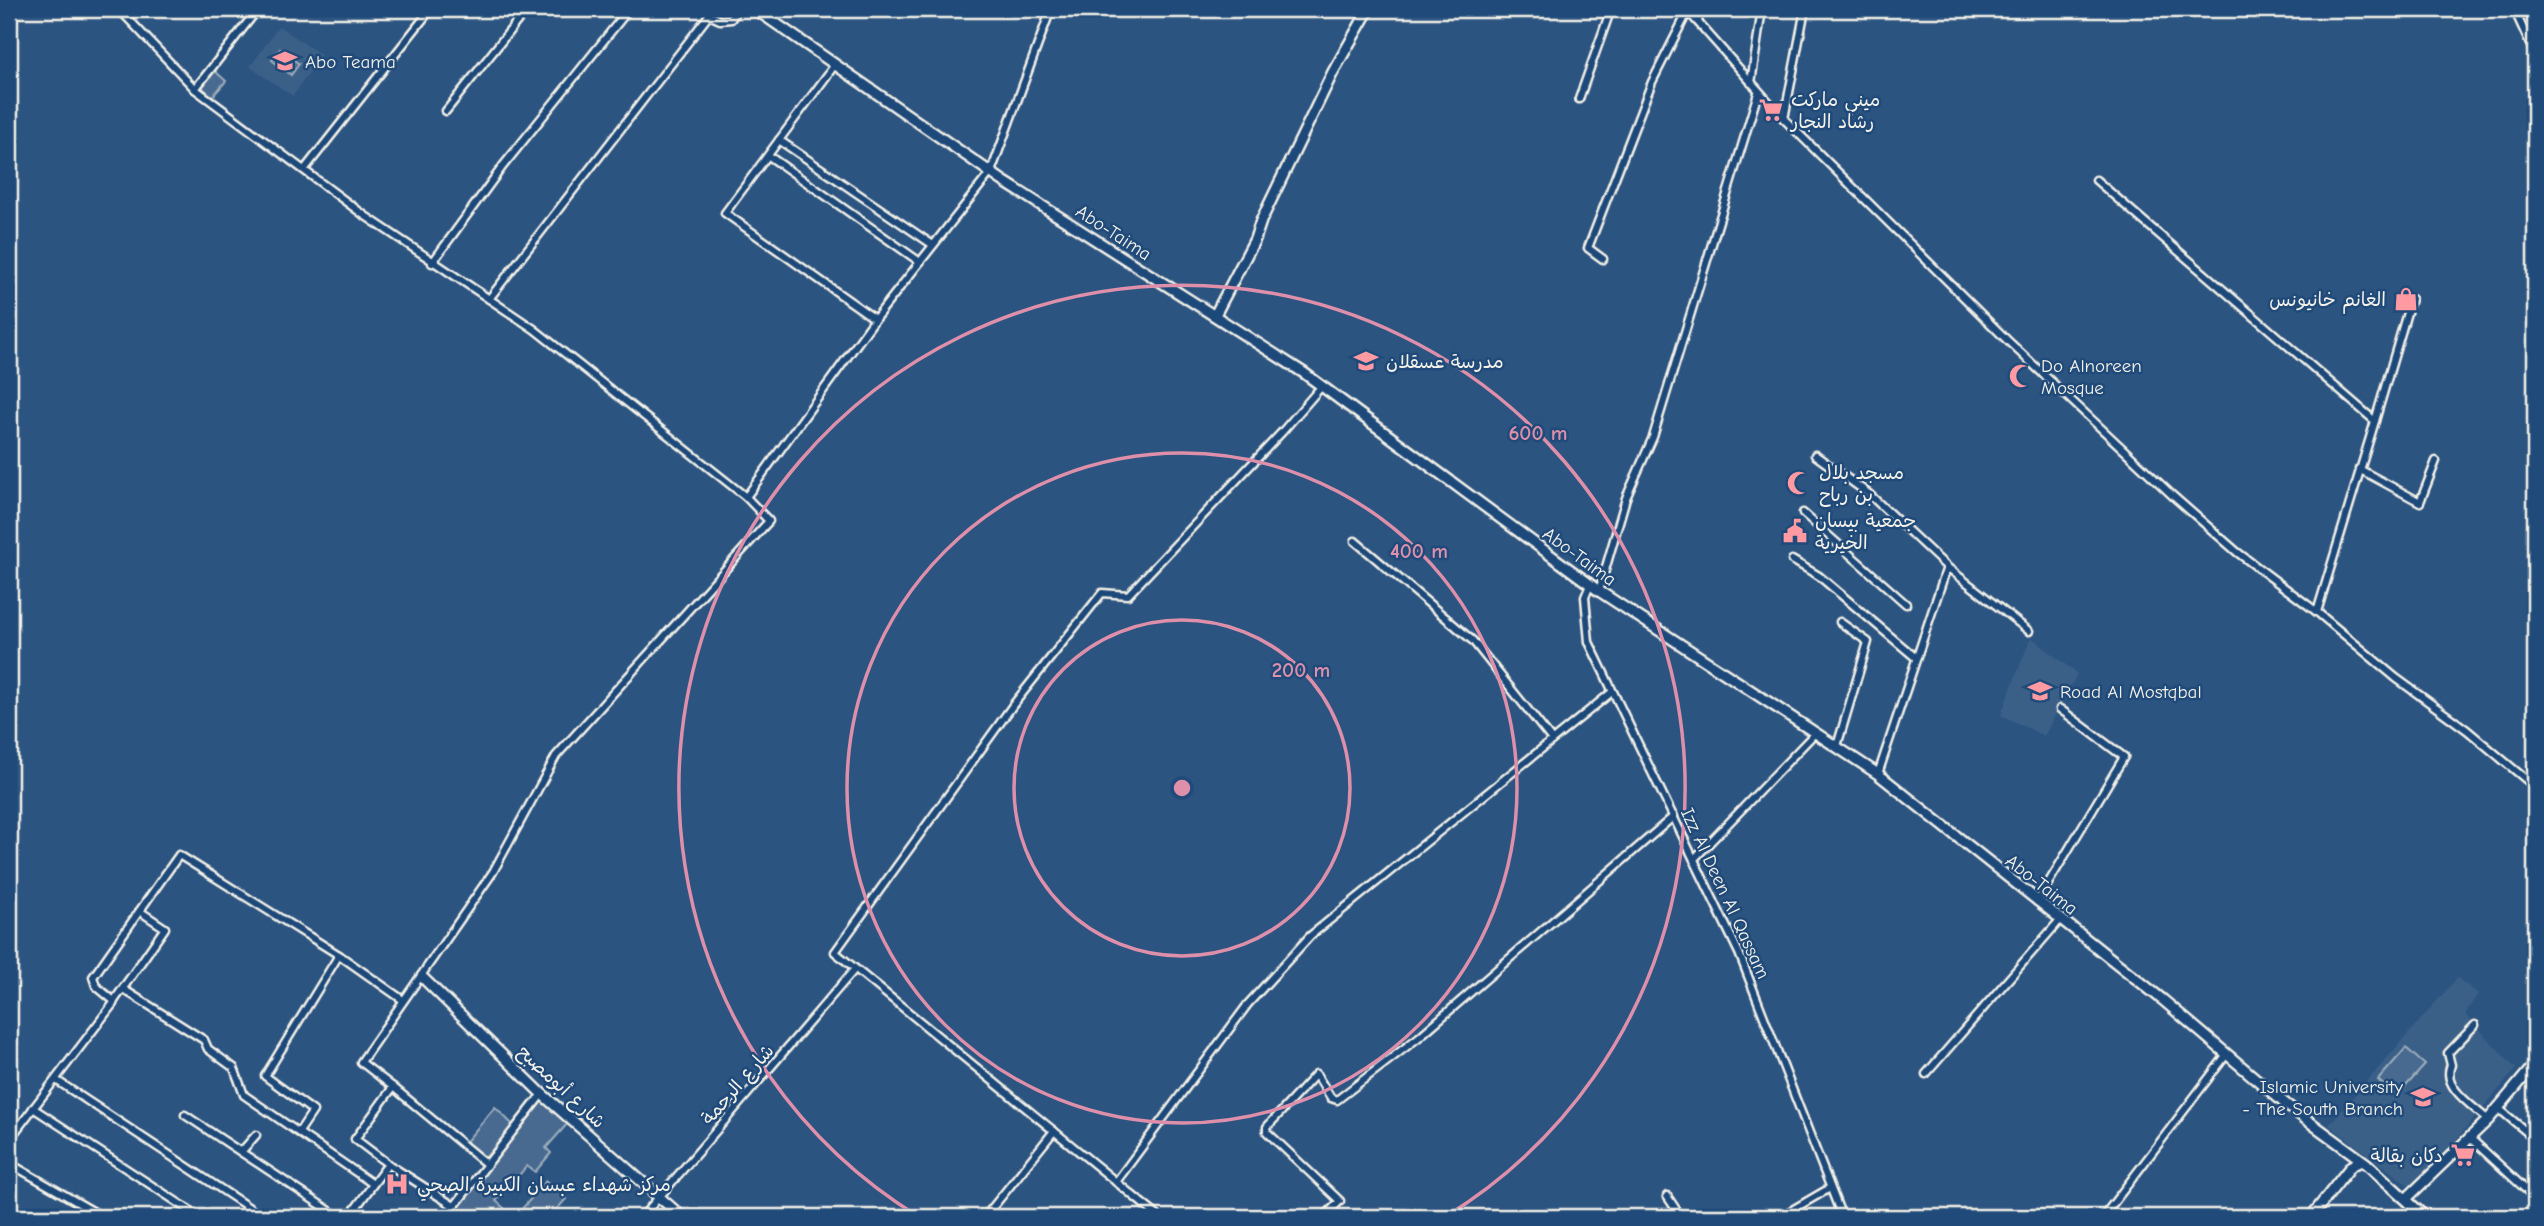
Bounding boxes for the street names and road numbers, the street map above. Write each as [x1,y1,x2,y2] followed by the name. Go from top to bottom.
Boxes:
[1072,200,1155,265] street label: Abo-Taima
[1538,523,1620,591] street label: Abo-Taima
[1676,805,1774,982] street label: Izz Al Deen Al Qassam
[2001,850,2082,920] street label: Abo-Taima
[697,1040,780,1131] street label: شارع الرحمة
[512,1041,610,1134] street label: شارع أبومصبح

